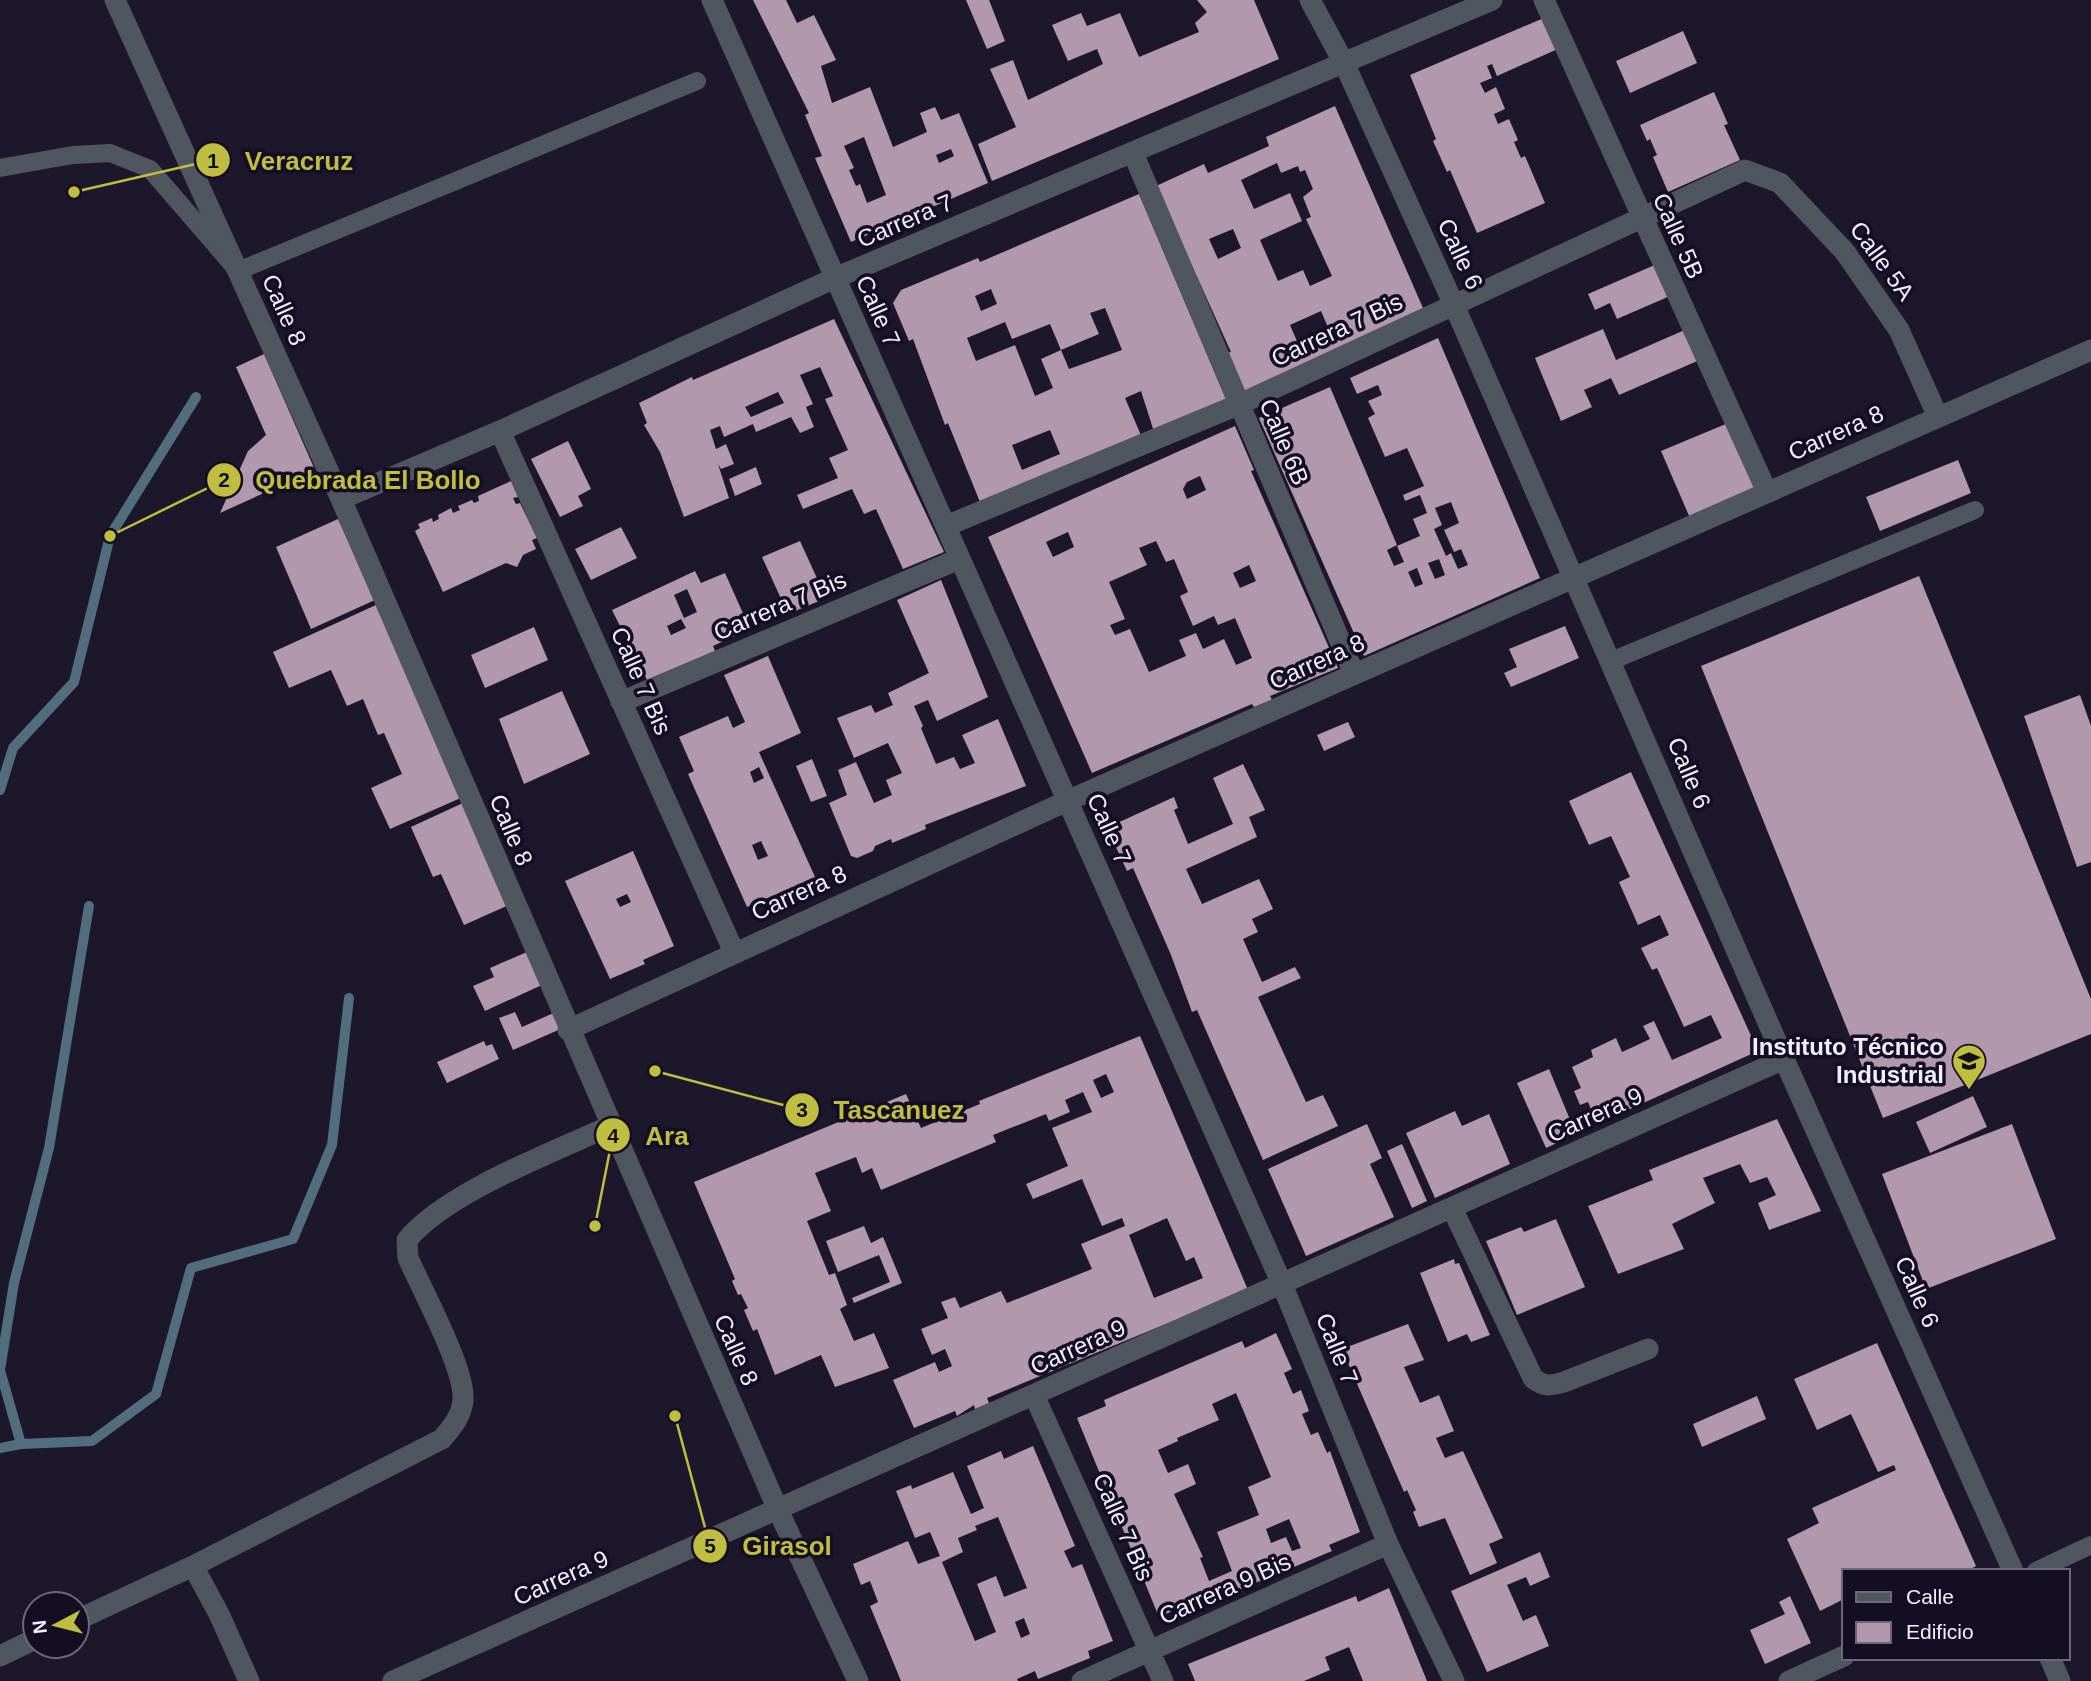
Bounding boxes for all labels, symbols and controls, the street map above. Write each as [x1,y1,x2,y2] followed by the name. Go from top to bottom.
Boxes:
[195,137,367,184] callout: Veracruz
[245,146,353,176] text: Veracruz
[207,149,219,172] text: 1
[853,188,957,253] street label: Carrera 7
[1648,189,1709,283] street label: Calle 5B
[1432,214,1488,293] street label: Calle 6
[1845,216,1920,305] street label: Calle 5A
[257,270,312,349] street label: Calle 8
[851,271,906,350] street label: Calle 7
[1267,287,1407,372] street label: Carrera 7 Bis
[1254,395,1315,489] street label: Calle 6B
[1784,400,1888,465] street label: Carrera 8
[206,456,495,503] callout: Quebrada El Bollo
[255,465,481,495] text: Quebrada El Bollo
[218,468,230,491] text: 2
[709,565,850,646] street label: Carrera 7 Bis
[606,623,677,739] street label: Calle 7 Bis
[1265,629,1369,694] street label: Carrera 8
[1662,733,1716,812] street label: Calle 6
[1082,789,1137,868] street label: Calle 7
[484,790,538,869] street label: Calle 8
[747,860,851,925] street label: Carrera 8
[1752,1033,1944,1088] place label: Instituto Técnico Industrial
[1950,1042,1988,1091] school or university icon: Instituto Técnico Industrial
[1543,1082,1647,1147] street label: Carrera 9
[784,1087,978,1134] callout: Tascanuez
[833,1095,965,1125] text: Tascanuez
[796,1098,808,1121] text: 3
[596,1112,702,1159] callout: Ara
[645,1121,689,1151] text: Ara
[607,1124,619,1147] text: 4
[1890,1252,1945,1331] street label: Calle 6
[1311,1309,1364,1389] street label: Calle 7
[709,1310,764,1389] street label: Calle 8
[1026,1314,1130,1379] street label: Carrera 9
[1088,1469,1159,1585] street label: Calle 7 Bis
[693,1522,846,1569] callout: Girasol
[742,1531,832,1561] text: Girasol
[704,1534,716,1557] text: 5
[509,1545,613,1610] street label: Carrera 9
[1155,1547,1295,1630] street label: Carrera 9 Bis
[1842,1569,2070,1660] legend
[1906,1585,1954,1608] text: Calle
[21,1590,91,1660] north arrow
[28,1619,51,1635] text: N
[1906,1620,1974,1643] text: Edificio

